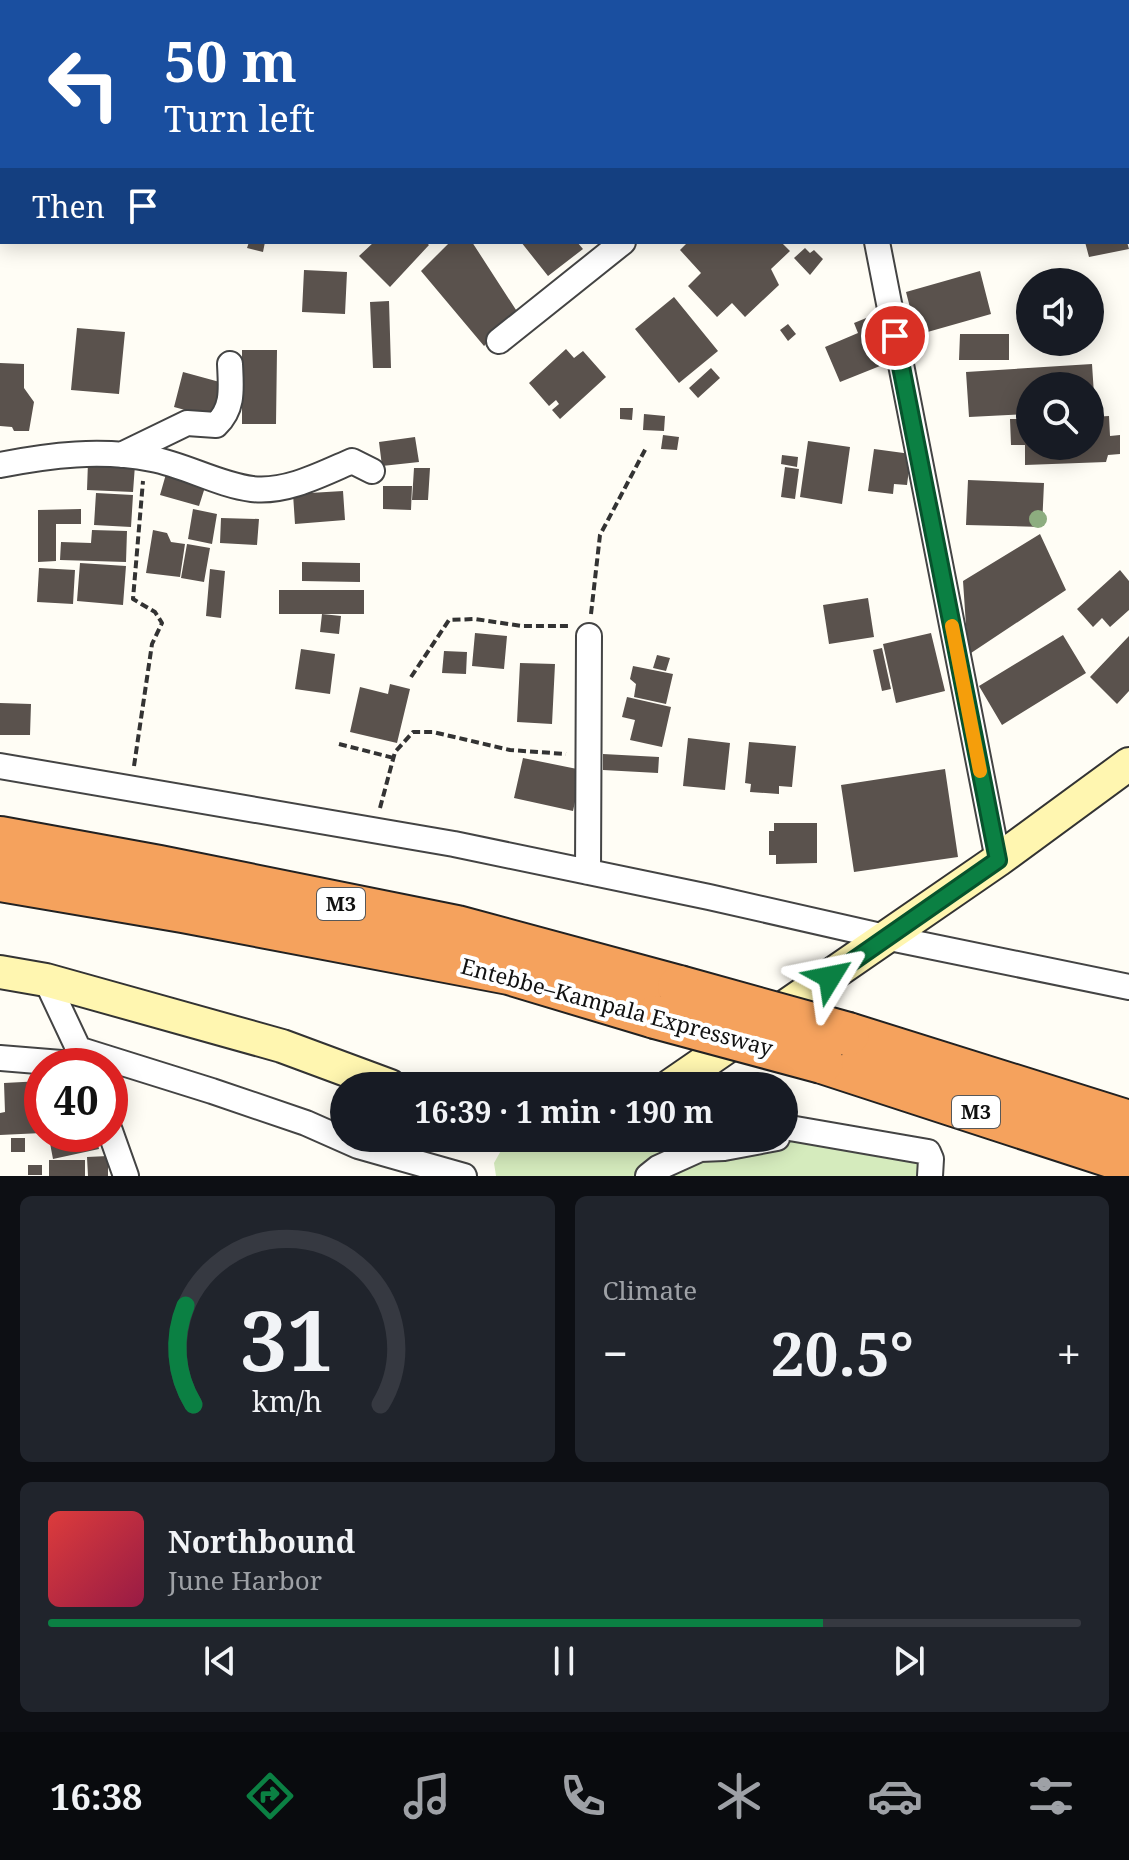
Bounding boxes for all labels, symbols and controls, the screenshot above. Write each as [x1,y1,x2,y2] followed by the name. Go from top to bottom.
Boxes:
[164,22,297,98] text: 50 m
[32,32,136,136] icon: left
[164,94,315,143] text: Turn left
[121,184,165,228] icon: arrive
[32,186,105,227] text: Then
[1016,268,1104,460] map controls
[1016,268,1104,356] button: sound
[861,302,929,370] pin
[873,314,917,358] icon: arrive
[1016,372,1104,460] button: search
[317,888,365,920] road number: M3
[788,935,872,1019] position arrow
[458,950,777,1062] street label: Entebbe–Kampala Expressway
[24,1048,128,1152] speed limit sign: 40
[415,1091,713,1132] text: 16:39 · 1 min · 190 m
[952,1096,1000,1128] road number: M3
[603,1272,697,1308] text: Climate
[240,1282,334,1395] text: 31
[771,1312,914,1394] text: 20.5°
[603,1323,628,1383] text: −
[1056,1323,1081,1383] text: +
[252,1381,322,1420] text: km/h
[168,1521,355,1562] text: Northbound
[168,1562,322,1598] text: June Harbor
[198,1639,242,1683] icon: previous
[542,1639,586,1683] icon: pause
[887,1639,931,1683] icon: next
[242,1768,298,1824] icon: directions
[399,1768,455,1824] icon: music
[555,1768,611,1824] icon: phone
[711,1768,767,1824] icon: climate
[867,1768,923,1824] icon: car
[1023,1768,1079,1824] icon: filters
[50,1772,142,1821] text: 16:38

